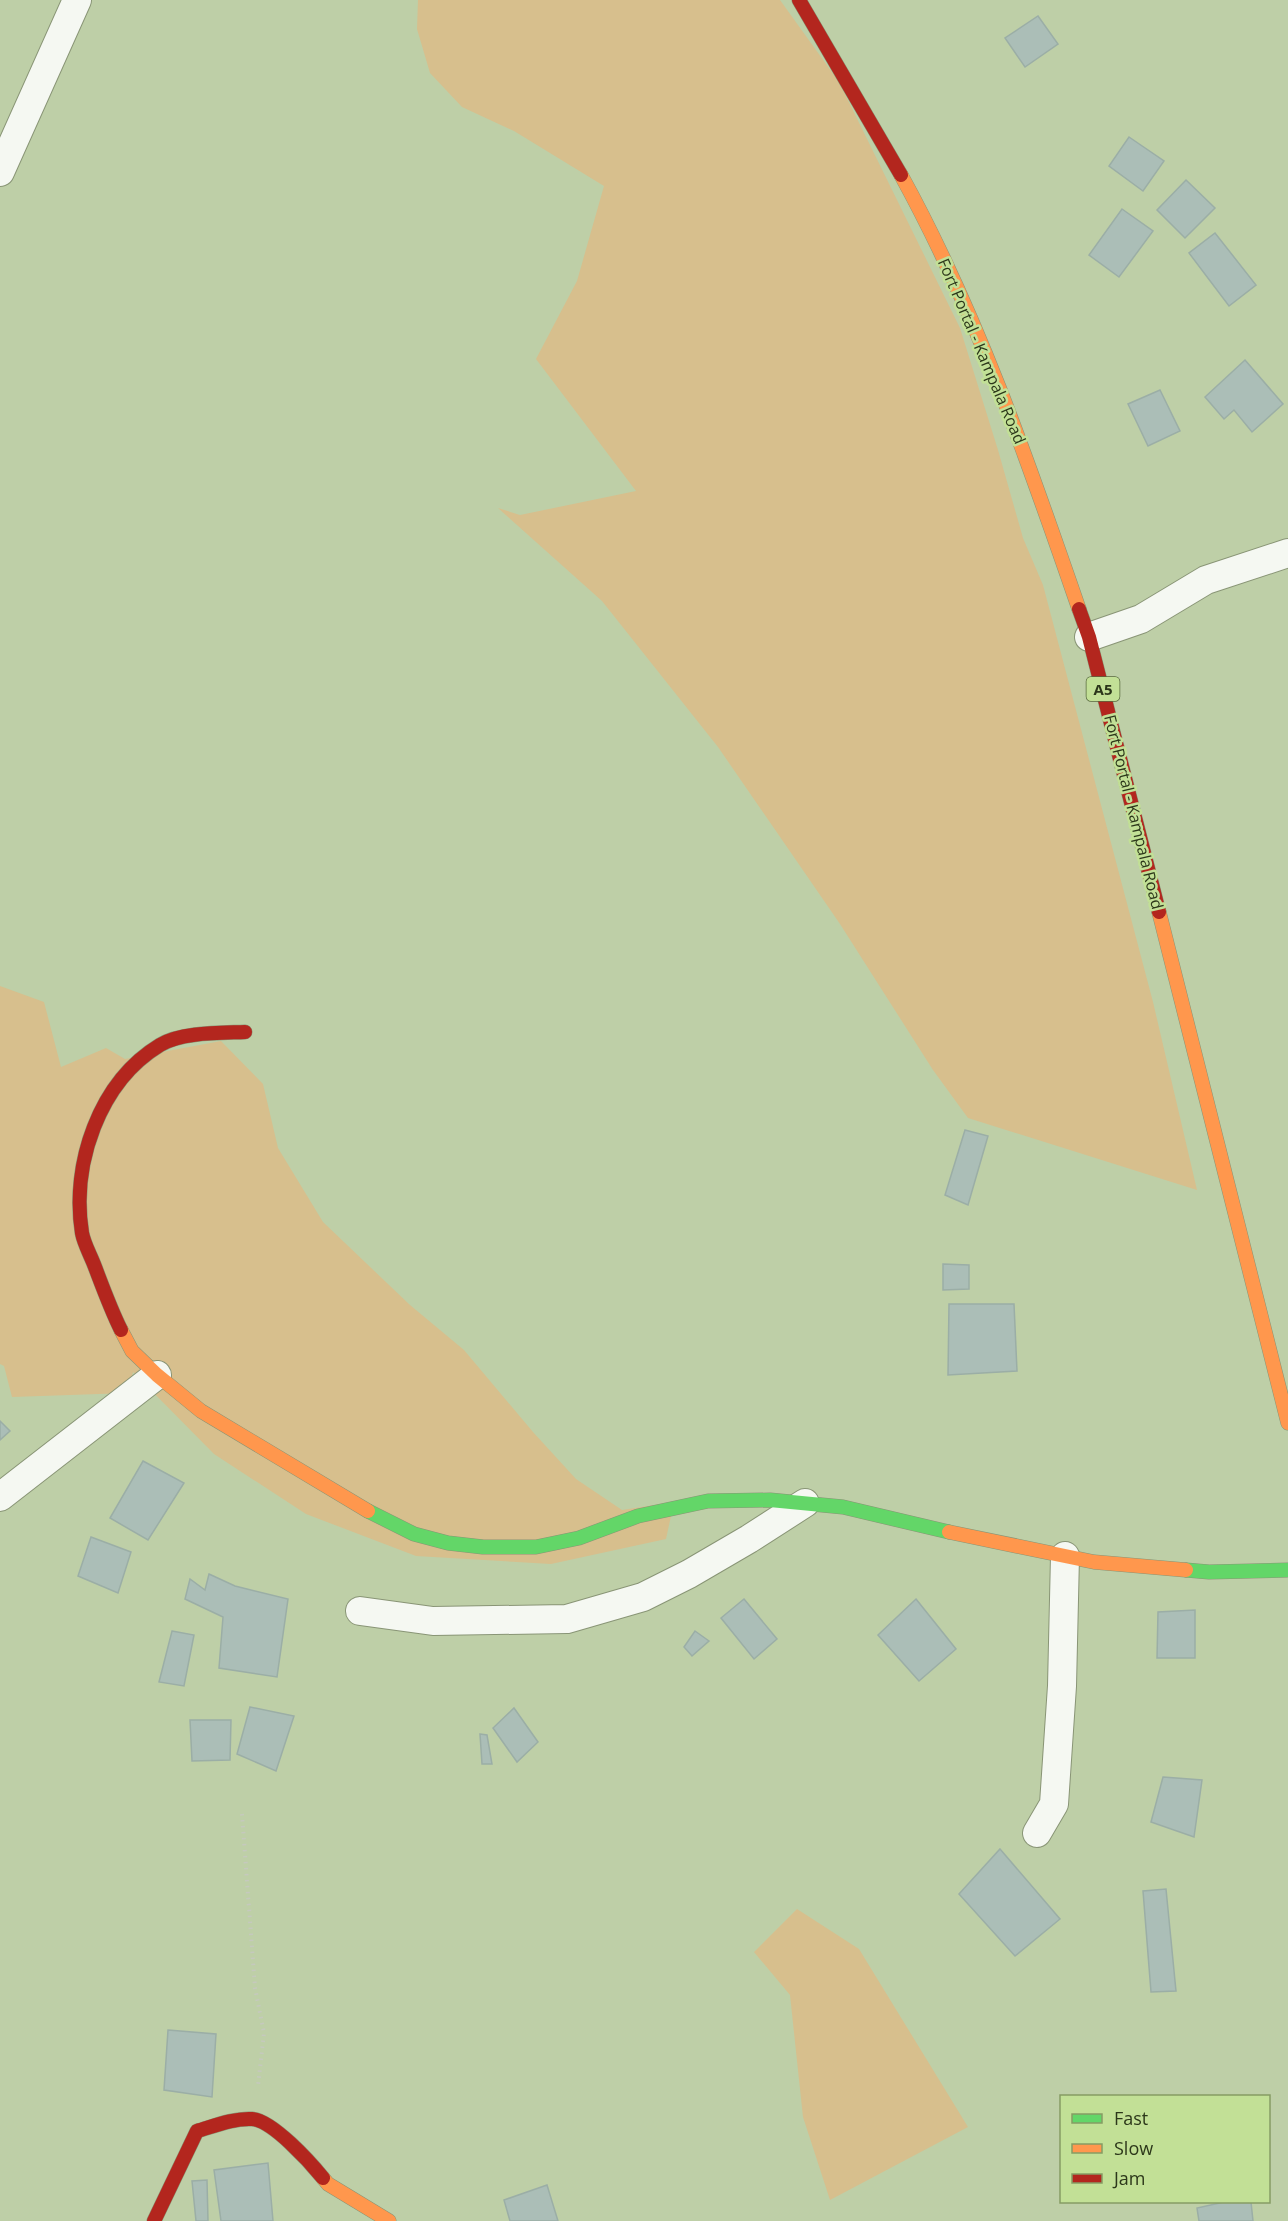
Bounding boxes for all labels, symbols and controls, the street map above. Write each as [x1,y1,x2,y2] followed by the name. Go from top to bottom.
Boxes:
[933,255,1031,447] street label: Fort Portal - Kampala Road
[1086,677,1120,701] road number: A5
[1099,712,1169,912] street label: Fort Portal - Kampala Road
[1060,2095,1270,2203] legend
[1114,2106,1148,2130] text: Fast
[1114,2136,1153,2160] text: Slow
[1112,2166,1146,2190] text: Jam

